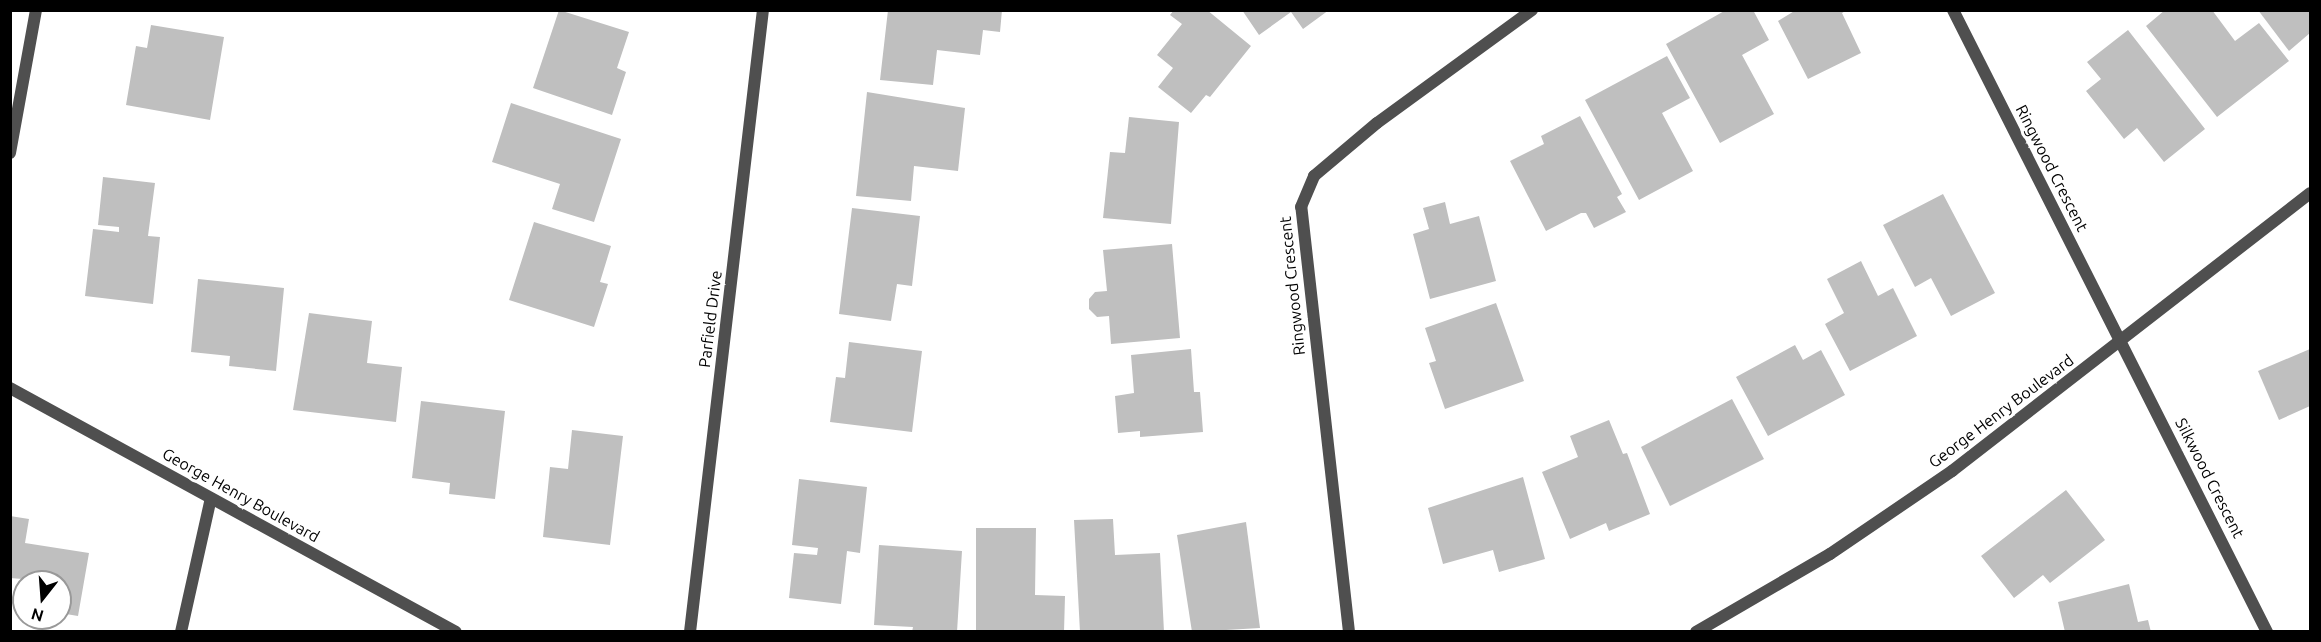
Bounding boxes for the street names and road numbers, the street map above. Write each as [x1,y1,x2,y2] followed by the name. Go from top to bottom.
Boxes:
[2012,101,2092,235] street label: Ringwood Crescent
[1275,216,1309,356] street label: Ringwood Crescent
[695,269,725,369] street label: Parfield Drive
[1925,350,2077,472] street label: George Henry Boulevard
[2171,415,2249,541] street label: Silkwood Crescent
[159,444,323,546] street label: George Henry Boulevard

